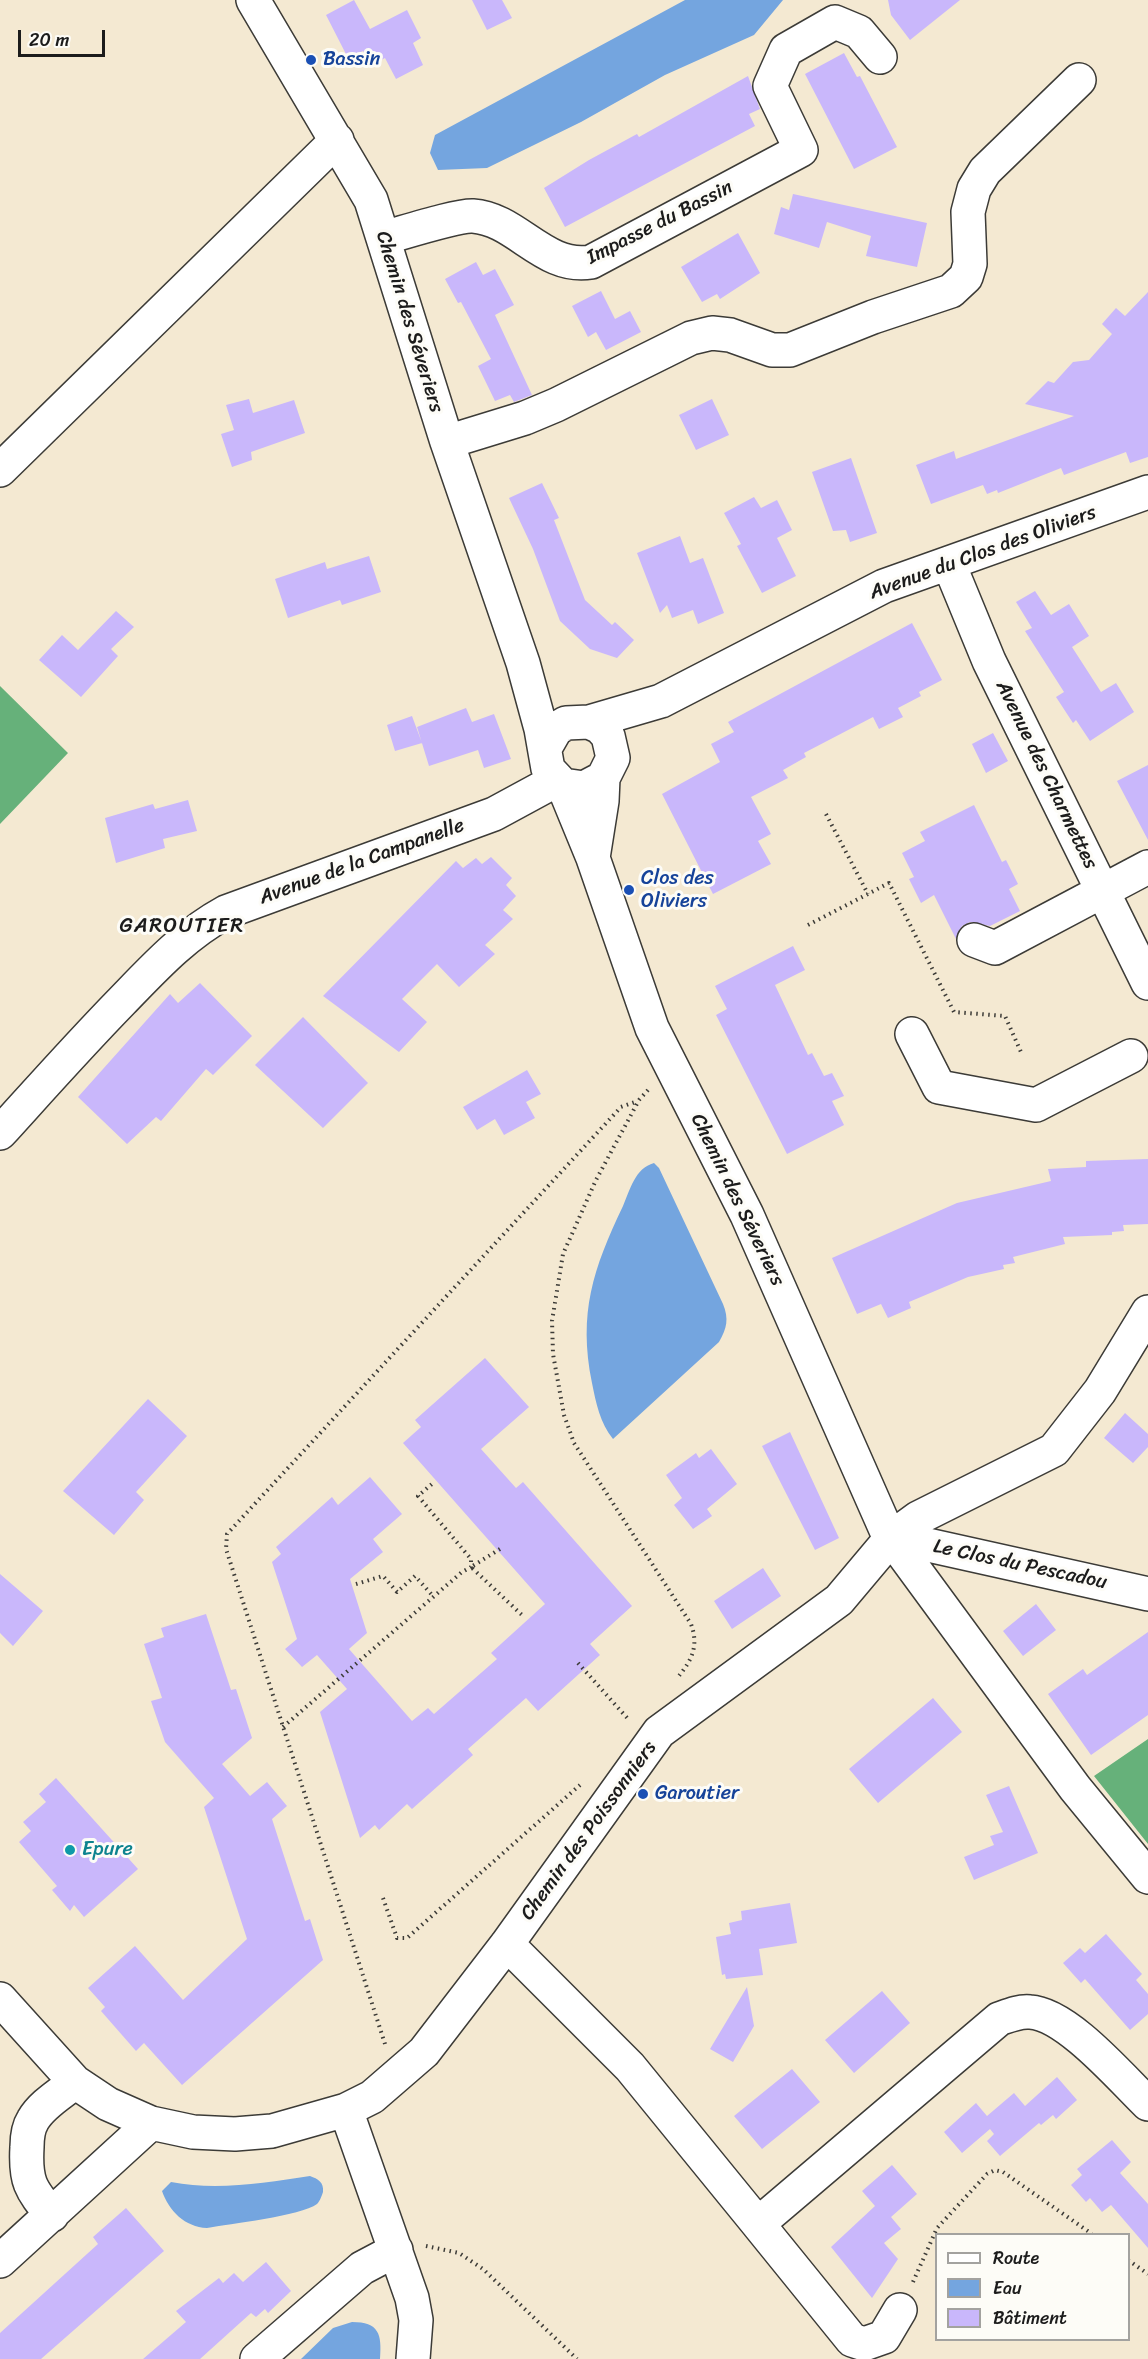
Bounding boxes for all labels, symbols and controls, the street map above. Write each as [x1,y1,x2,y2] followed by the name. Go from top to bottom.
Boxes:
[21,18,108,56] scale bar
[29,24,69,56] text: 20 m
[323,48,380,72] place label: Bassin
[304,53,318,67] marker: Bassin
[583,176,737,270] street label: Impasse du Bassin
[370,228,448,416] street label: Chemin des Séveriers
[866,501,1100,605] street label: Avenue du Clos des Oliviers
[990,677,1102,873] street label: Avenue des Charmettes
[256,814,468,910] street label: Avenue de la Campanelle
[641,867,714,914] place label: Clos des Oliviers
[622,883,636,897] marker: Clos des Oliviers
[120,914,244,940] district label: GAROUTIER
[685,1110,789,1290] street label: Chemin des Séveriers
[931,1535,1109,1595] street label: Le Clos du Pescadou
[516,1737,662,1925] street label: Chemin des Poissonniers
[655,1782,739,1806] place label: Garoutier
[636,1787,650,1801] marker: Garoutier
[82,1838,133,1862] place label: Epure
[63,1843,77,1857] marker: Epure
[935,2233,1130,2341] legend
[993,2242,1039,2274] text: Route
[993,2272,1022,2304] text: Eau
[993,2302,1067,2334] text: Bâtiment

